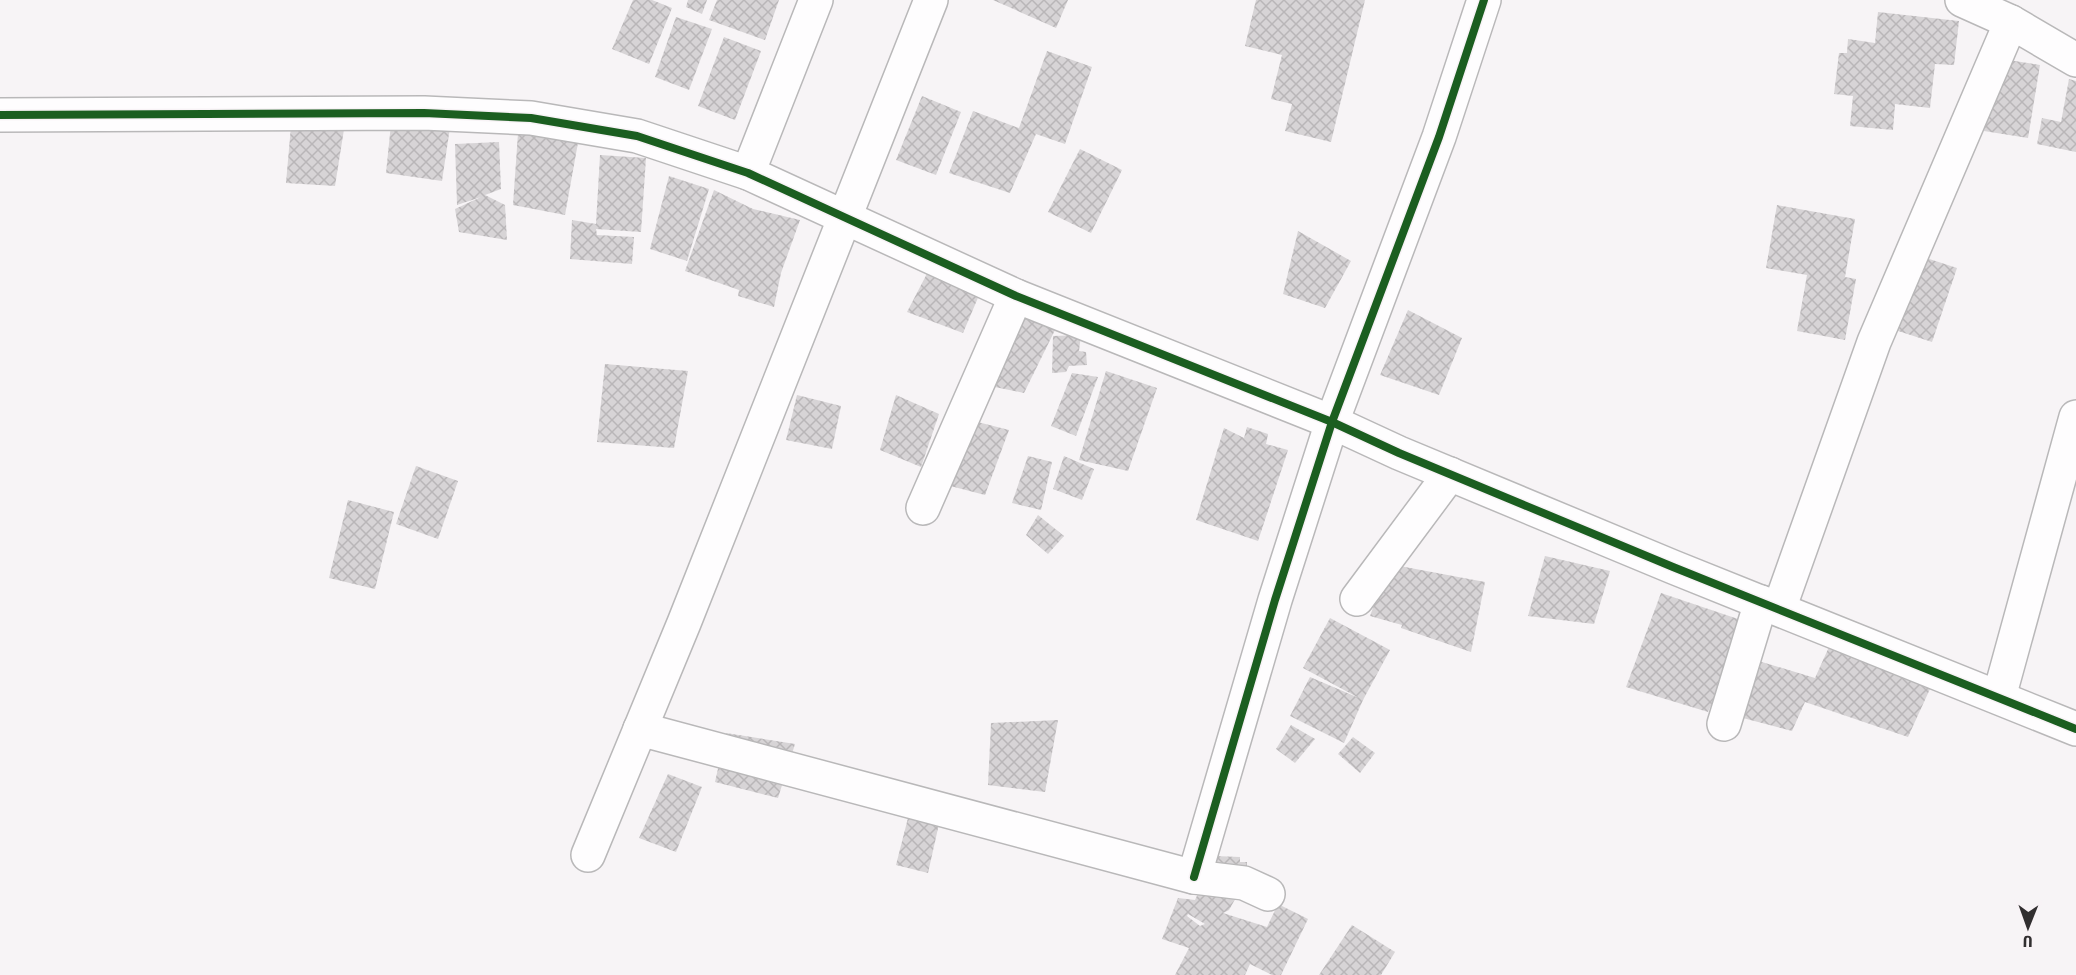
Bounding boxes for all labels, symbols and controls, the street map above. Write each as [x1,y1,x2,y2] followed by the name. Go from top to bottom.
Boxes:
[1998,897,2058,957] north arrow
[2023,932,2033,951] text: U

